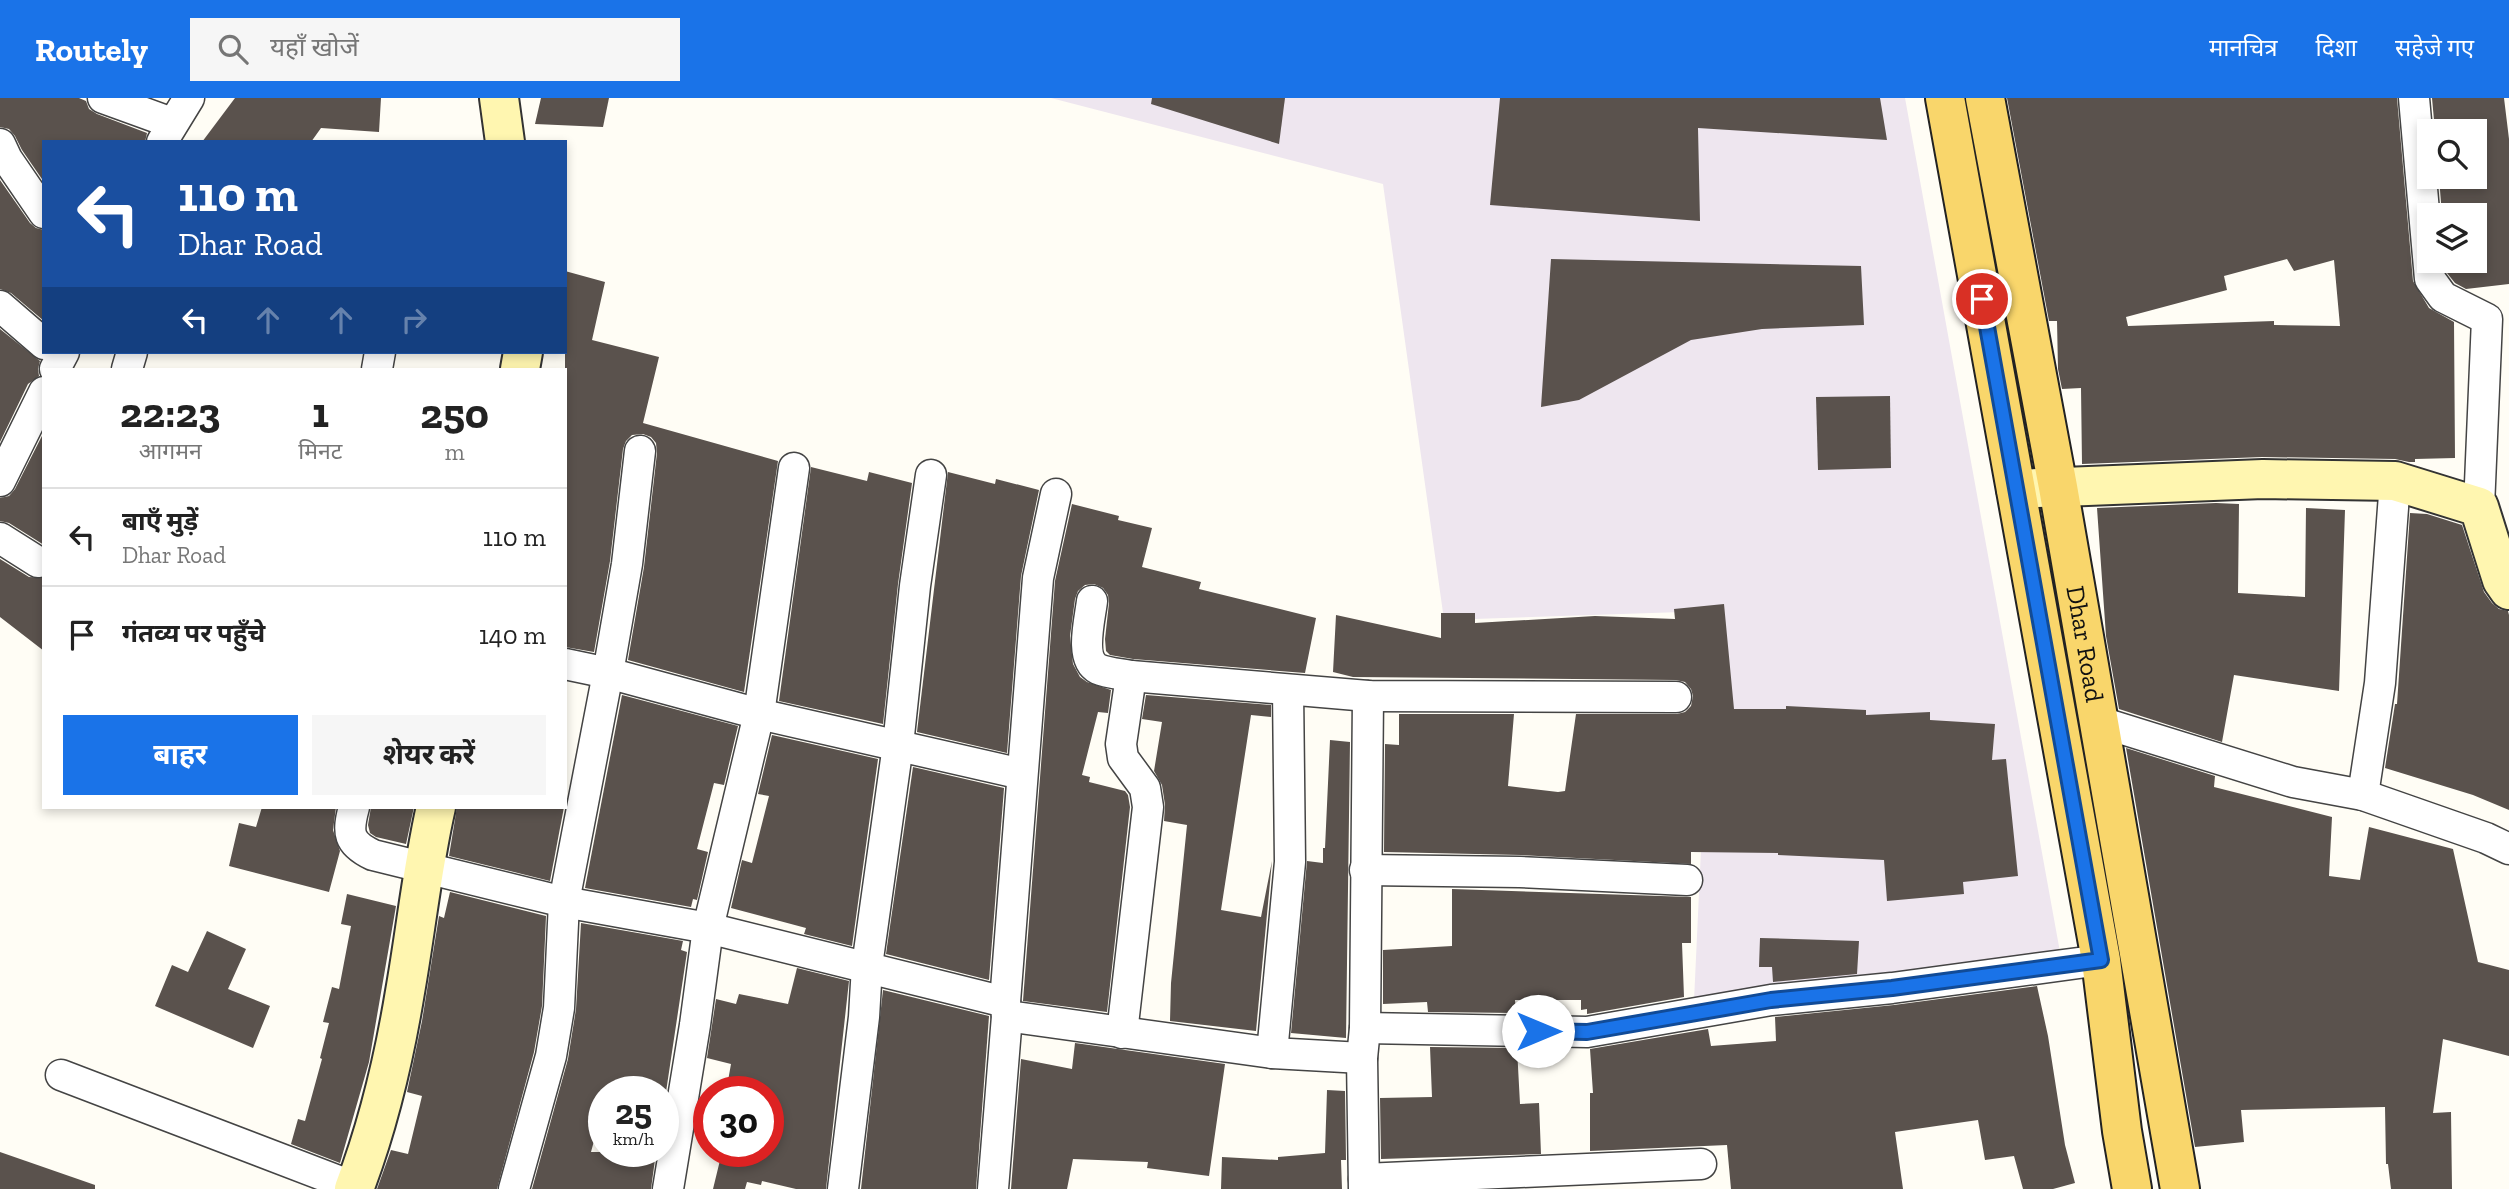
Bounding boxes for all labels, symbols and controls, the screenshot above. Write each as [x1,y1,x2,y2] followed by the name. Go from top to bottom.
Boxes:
[190,18,680,81] search box
[35,30,148,69] text: Routely
[214,30,252,68] icon: search
[270,31,359,63] text: यहाँ खोजें
[2209,33,2277,62] text: मानचित्र
[2315,33,2357,62] text: दिशा
[2395,33,2474,62] text: सहेजे गए
[2417,119,2487,273] map controls
[2417,119,2487,189] button: search
[178,165,298,224] text: 110 m
[63,168,154,259] icon: left
[2417,203,2487,273] button: layers
[178,225,323,263] text: Dhar Road
[1952,269,2012,329] pin
[1963,280,2001,318] icon: arrive
[176,301,214,339] icon: left
[249,301,287,339] icon: ahead
[322,301,360,339] icon: ahead
[395,301,433,339] icon: right
[120,387,220,438] text: 22:23
[312,387,329,438] text: 1
[420,388,489,439] text: 250
[139,437,202,465] text: आगमन
[298,437,342,465] text: मिनट
[445,438,465,466] text: m
[122,505,198,537] text: बाएँ मुड़ें
[63,518,101,556] icon: left
[483,521,546,553] text: 110 m
[122,541,226,569] text: Dhar Road
[2059,583,2111,704] street label: Dhar Road
[63,616,101,654] icon: arrive
[122,617,265,649] text: गंतव्य पर पहुँचे
[479,619,546,651] text: 140 m
[63,715,298,795] button: बाहर
[312,715,546,795] button: शेयर करें
[1501,994,1575,1068] position arrow
[693,1076,784,1167] speed limit sign: 30
[615,1091,652,1133] text: 25
[613,1128,654,1150] text: km/h

